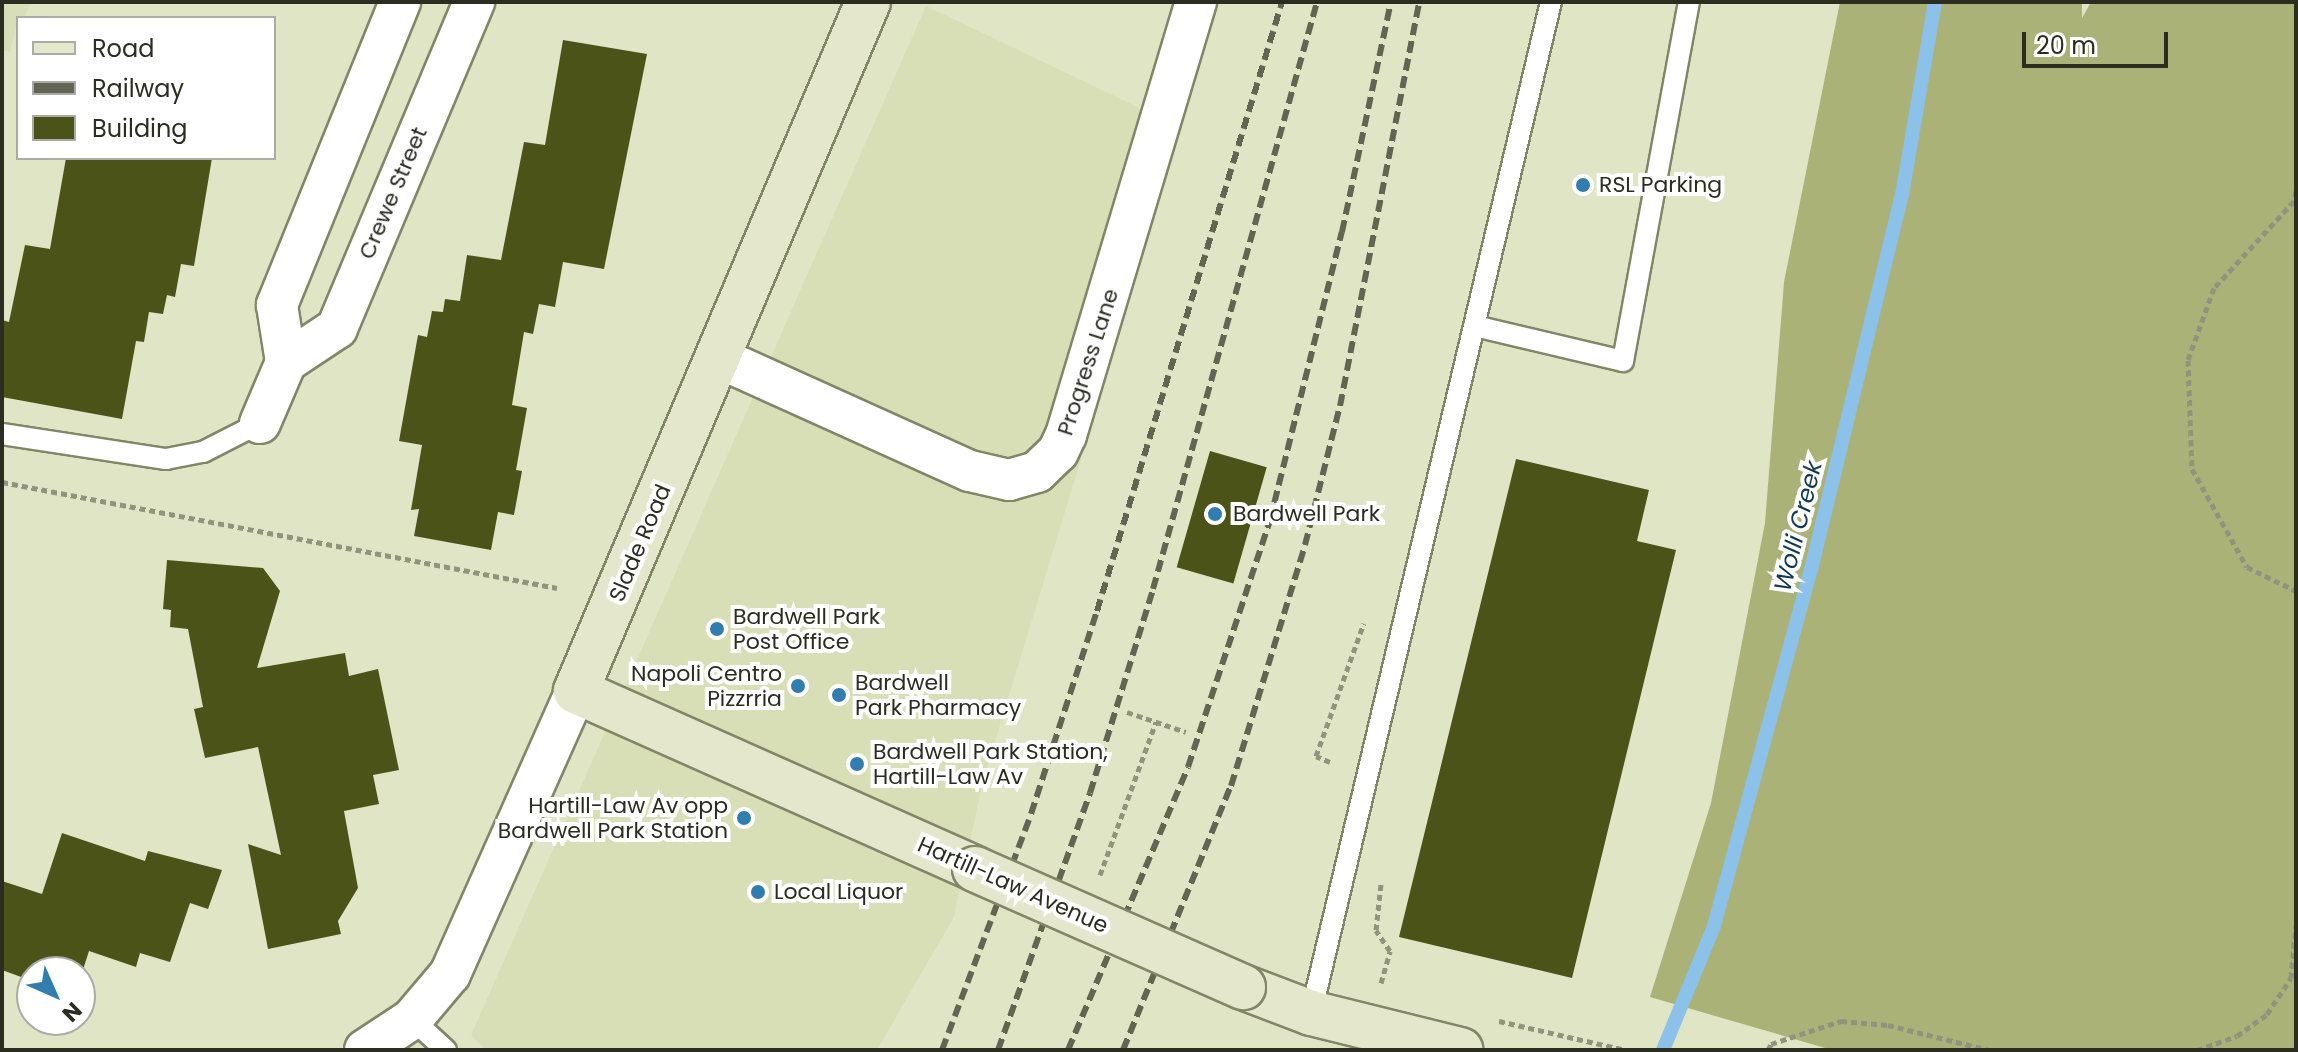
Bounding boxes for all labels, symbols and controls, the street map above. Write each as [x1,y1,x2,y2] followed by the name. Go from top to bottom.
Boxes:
[16,16,276,160] legend
[2026,16,2172,66] scale bar
[2036,29,2096,62] text: 20 m
[92,32,154,65] text: Road
[92,72,184,105] text: Railway
[92,112,188,145] text: Building
[353,123,433,263] street label: Crewe Street
[1599,172,1722,198] place label: RSL Parking
[1574,176,1592,194] marker: RSL Parking
[1052,285,1124,439] street label: Progress Lane
[1768,458,1828,594] water label: Wolli Creek
[603,480,677,606] street label: Slade Road
[1233,501,1380,527] place label: Bardwell Park
[1204,503,1226,525] marker: Bardwell Park
[733,603,880,654] place label: Bardwell Park Post Office
[708,620,726,638] marker: Bardwell Park Post Office
[631,660,782,712] place label: Napoli Centro Pizzrria
[855,669,1021,720] place label: Bardwell Park Pharmacy
[789,677,807,695] marker: Napoli Centro Pizzrria
[830,686,848,704] marker: Bardwell Park Pharmacy
[873,738,1108,790] place label: Bardwell Park Station, Hartill-Law Av
[848,755,866,773] marker: Bardwell Park Station, Hartill-Law Av
[498,792,728,844] place label: Hartill-Law Av opp Bardwell Park Station
[735,809,753,827] marker: Hartill-Law Av opp Bardwell Park Station
[914,831,1112,939] street label: Hartill-Law Avenue
[774,879,903,905] place label: Local Liquor
[749,883,767,901] marker: Local Liquor
[16,956,96,1036] north arrow
[55,995,89,1029] text: N

